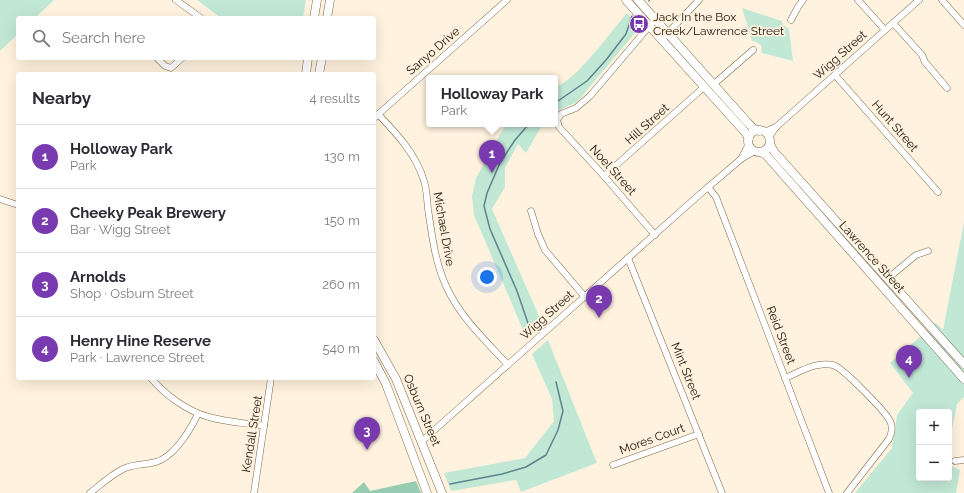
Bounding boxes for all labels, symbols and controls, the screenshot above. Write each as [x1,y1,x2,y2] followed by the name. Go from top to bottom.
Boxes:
[653,10,784,38] place label: Jack In the Box Creek/Lawrence Street
[628,13,650,35] bus stop icon: Jack In the Box Creek/Lawrence Street
[16,16,376,60] search box
[404,24,462,78] street label: Sanyo Drive
[30,27,52,49] icon: search
[811,28,869,82] street label: Wigg Street
[62,29,145,47] text: Search here
[426,75,558,127] popup
[441,85,543,103] text: Holloway Park
[32,88,91,108] text: Nearby
[309,91,360,106] text: 4 results
[869,98,921,154] street label: Hunt Street
[622,101,672,147] street label: Hill Street
[441,103,467,118] text: Park
[70,140,173,158] text: Holloway Park
[479,140,505,173] pin: 1
[587,142,639,198] street label: Noel Street
[42,149,48,164] text: 1
[324,149,360,164] text: 130 m
[70,158,97,173] text: Park
[431,191,457,267] street label: Michael Drive
[70,204,226,222] text: Cheeky Peak Brewery
[41,213,49,228] text: 2
[324,213,360,228] text: 150 m
[836,218,908,296] street label: Lawrence Street
[70,222,171,237] text: Bar · Wigg Street
[477,267,497,287] your location
[70,268,126,286] text: Arnolds
[41,277,49,292] text: 3
[322,277,360,292] text: 260 m
[586,285,612,318] pin: 2
[70,286,194,301] text: Shop · Osburn Street
[518,288,576,342] street label: Wigg Street
[764,304,798,366] street label: Reid Street
[70,332,211,350] text: Henry Hine Reserve
[668,340,704,402] street label: Mint Street
[41,341,49,356] text: 4
[323,341,360,356] text: 540 m
[896,345,922,378] pin: 4
[70,350,204,365] text: Park · Lawrence Street
[401,372,443,448] street label: Osburn Street
[239,394,265,474] street label: Kendall Street
[916,409,952,481] map controls
[916,409,952,445] button: +
[354,417,380,450] pin: 3
[618,421,686,457] street label: Mores Court
[916,445,952,481] button: −

